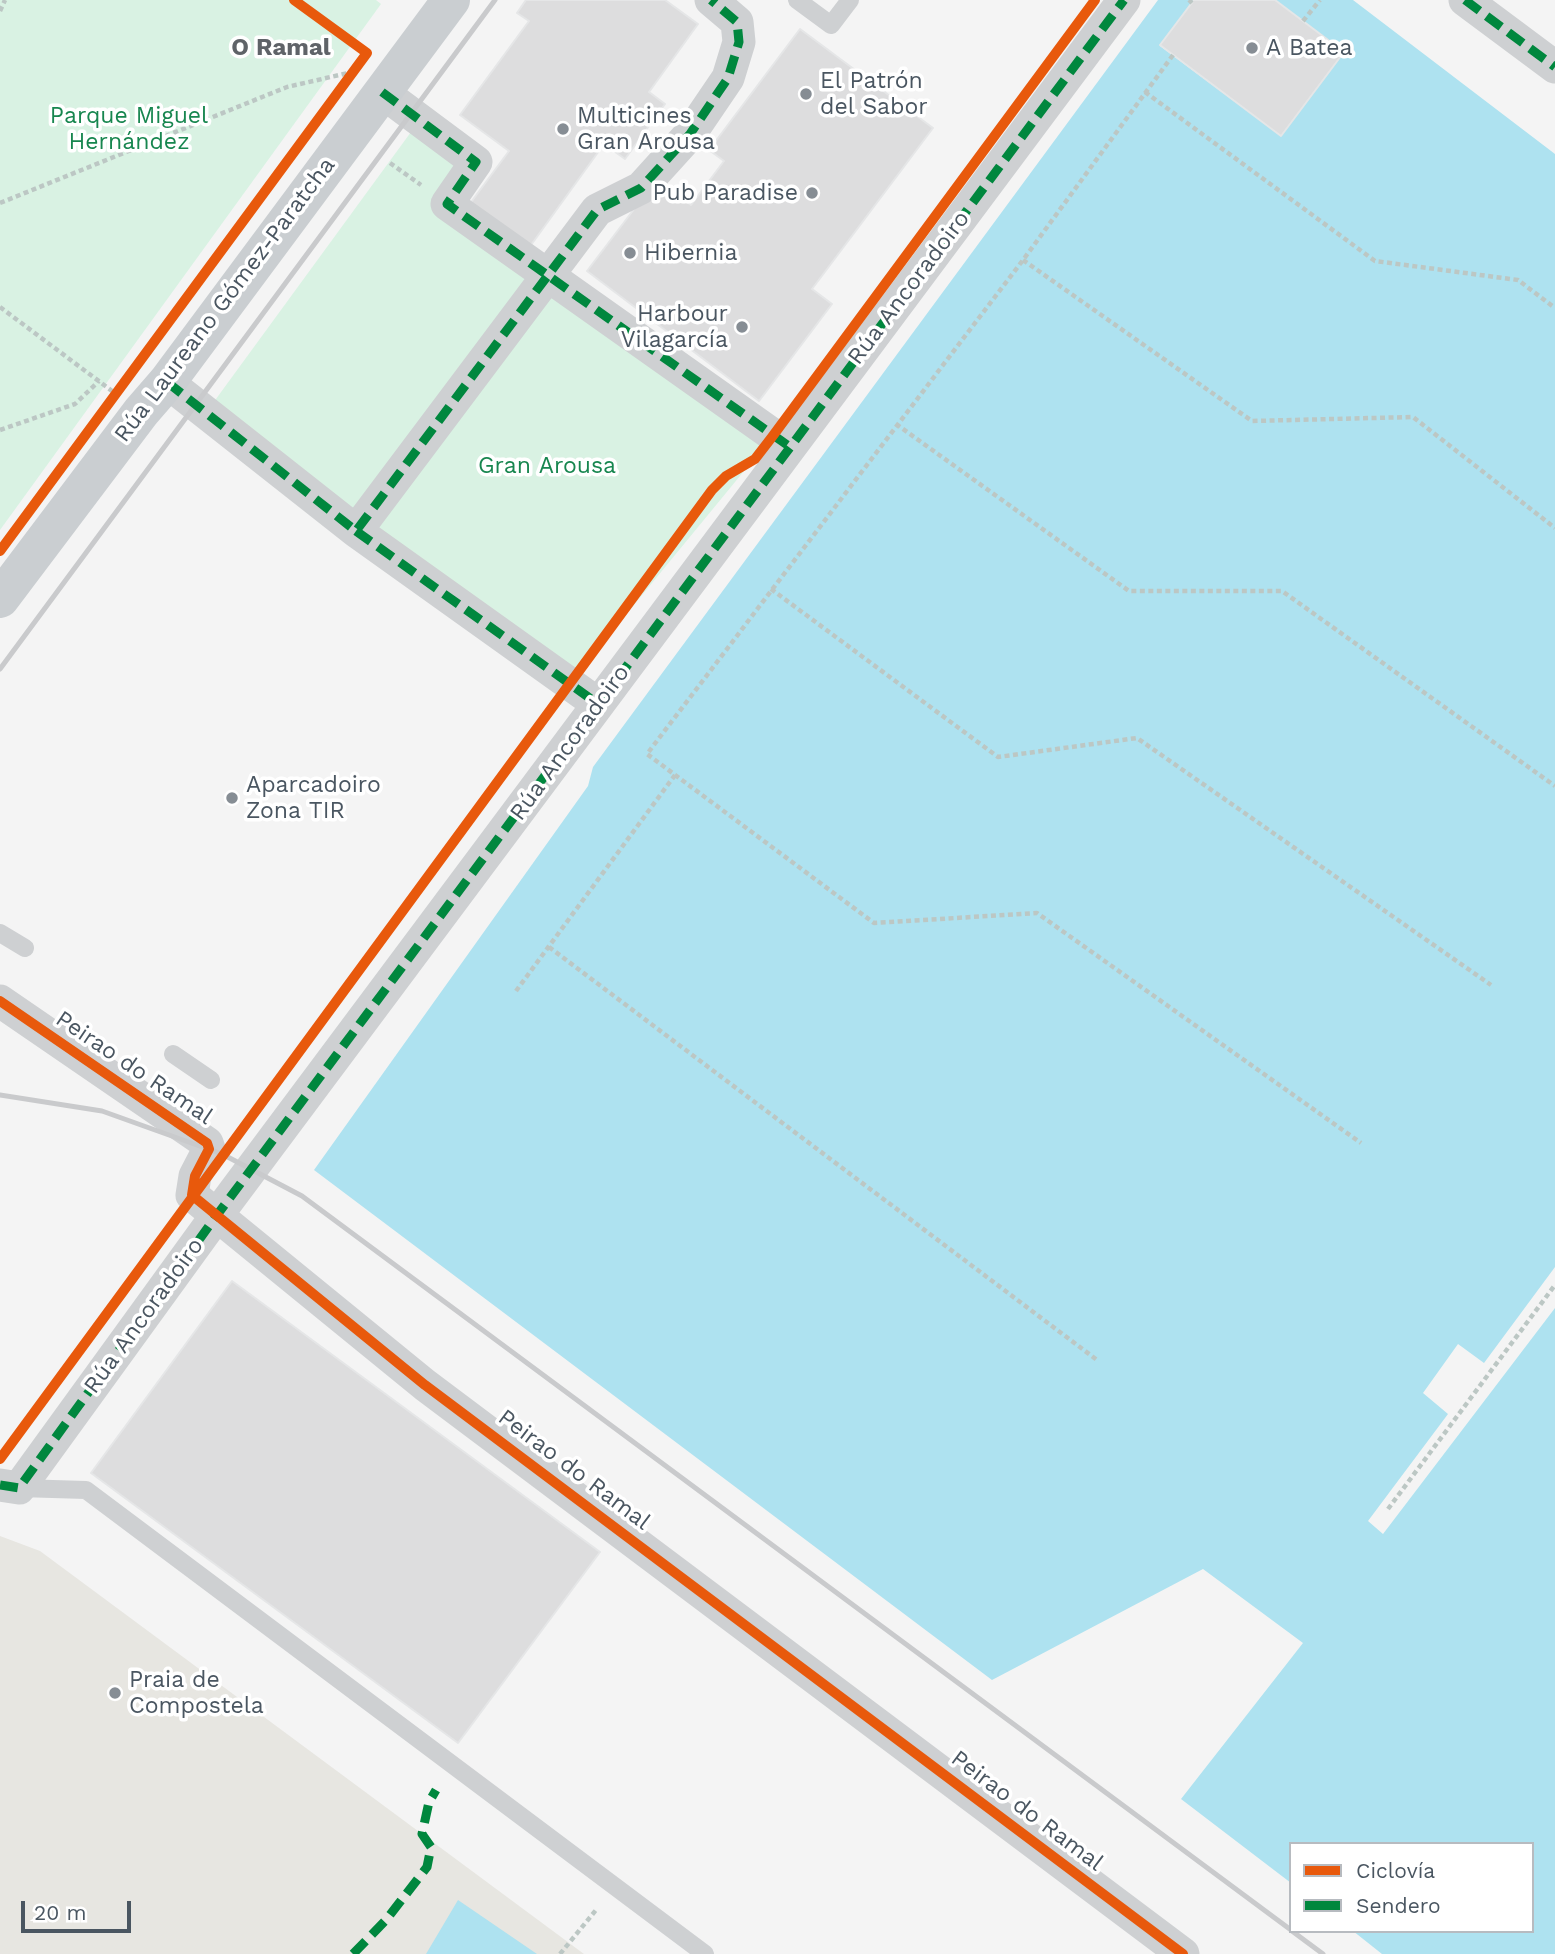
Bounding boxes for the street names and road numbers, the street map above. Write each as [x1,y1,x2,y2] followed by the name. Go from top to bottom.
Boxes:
[109,152,341,448] street label: Rúa Laureano Gómez-Paratcha
[842,206,976,370] street label: Rúa Ancoradoiro
[504,660,636,826] street label: Rúa Ancoradoiro
[50,1005,218,1131] street label: Peirao do Ramal
[78,1233,210,1399] street label: Rúa Ancoradoiro
[493,1404,655,1536] street label: Peirao do Ramal
[946,1745,1108,1877] street label: Peirao do Ramal

